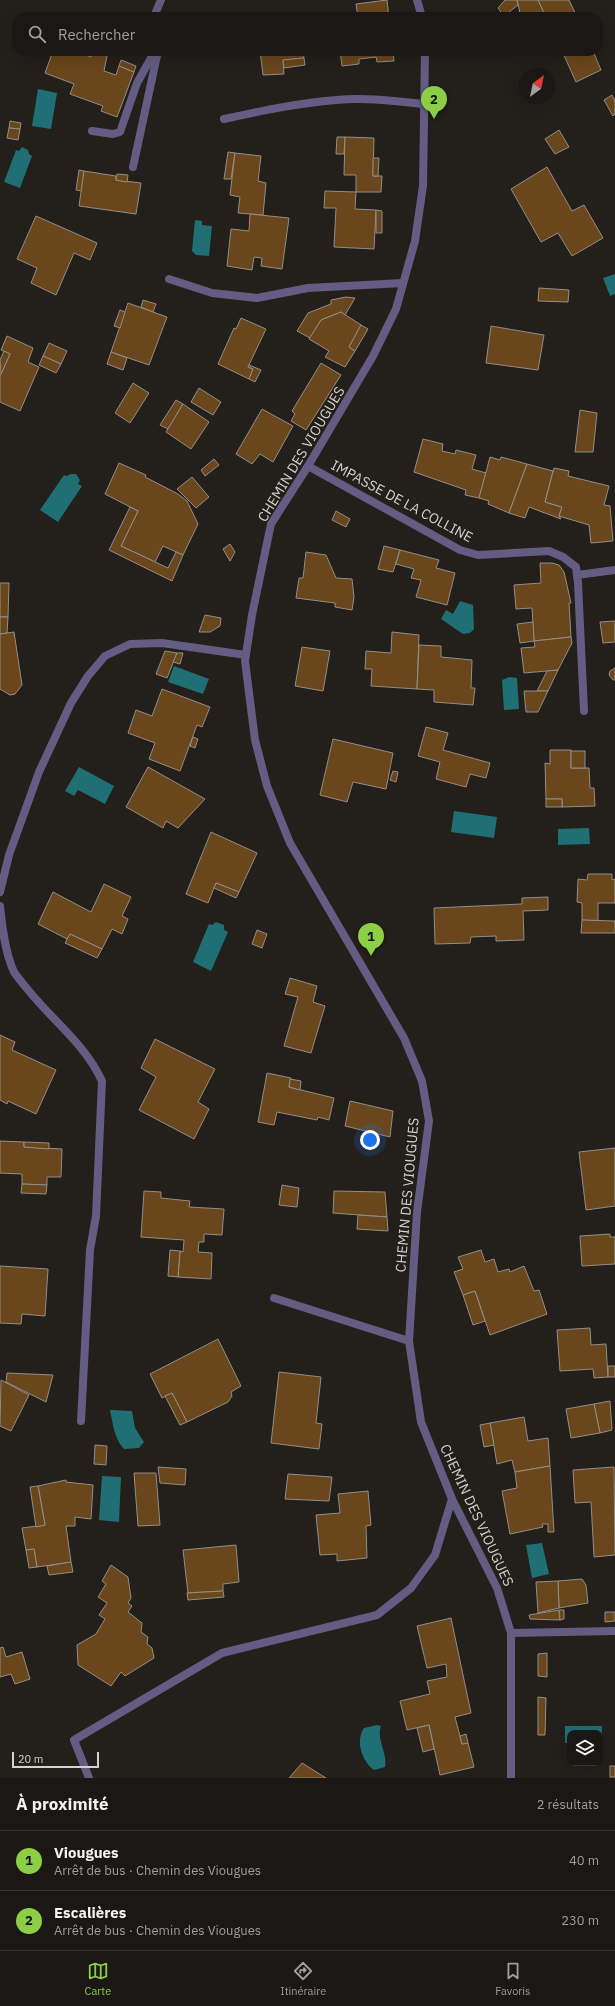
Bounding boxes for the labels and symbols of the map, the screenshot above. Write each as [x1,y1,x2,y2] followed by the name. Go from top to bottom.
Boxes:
[519,68,555,104] north arrow
[421,86,447,119] pin: 2
[253,383,349,525] street label: CHEMIN DES VIOUGUES
[328,456,476,546] street label: IMPASSE DE LA COLLINE
[358,923,384,956] pin: 1
[391,1117,423,1273] street label: CHEMIN DES VIOUGUES
[360,1130,380,1150] your location
[436,1441,518,1589] street label: CHEMIN DES VIOUGUES
[12,1750,99,1769] scale bar

